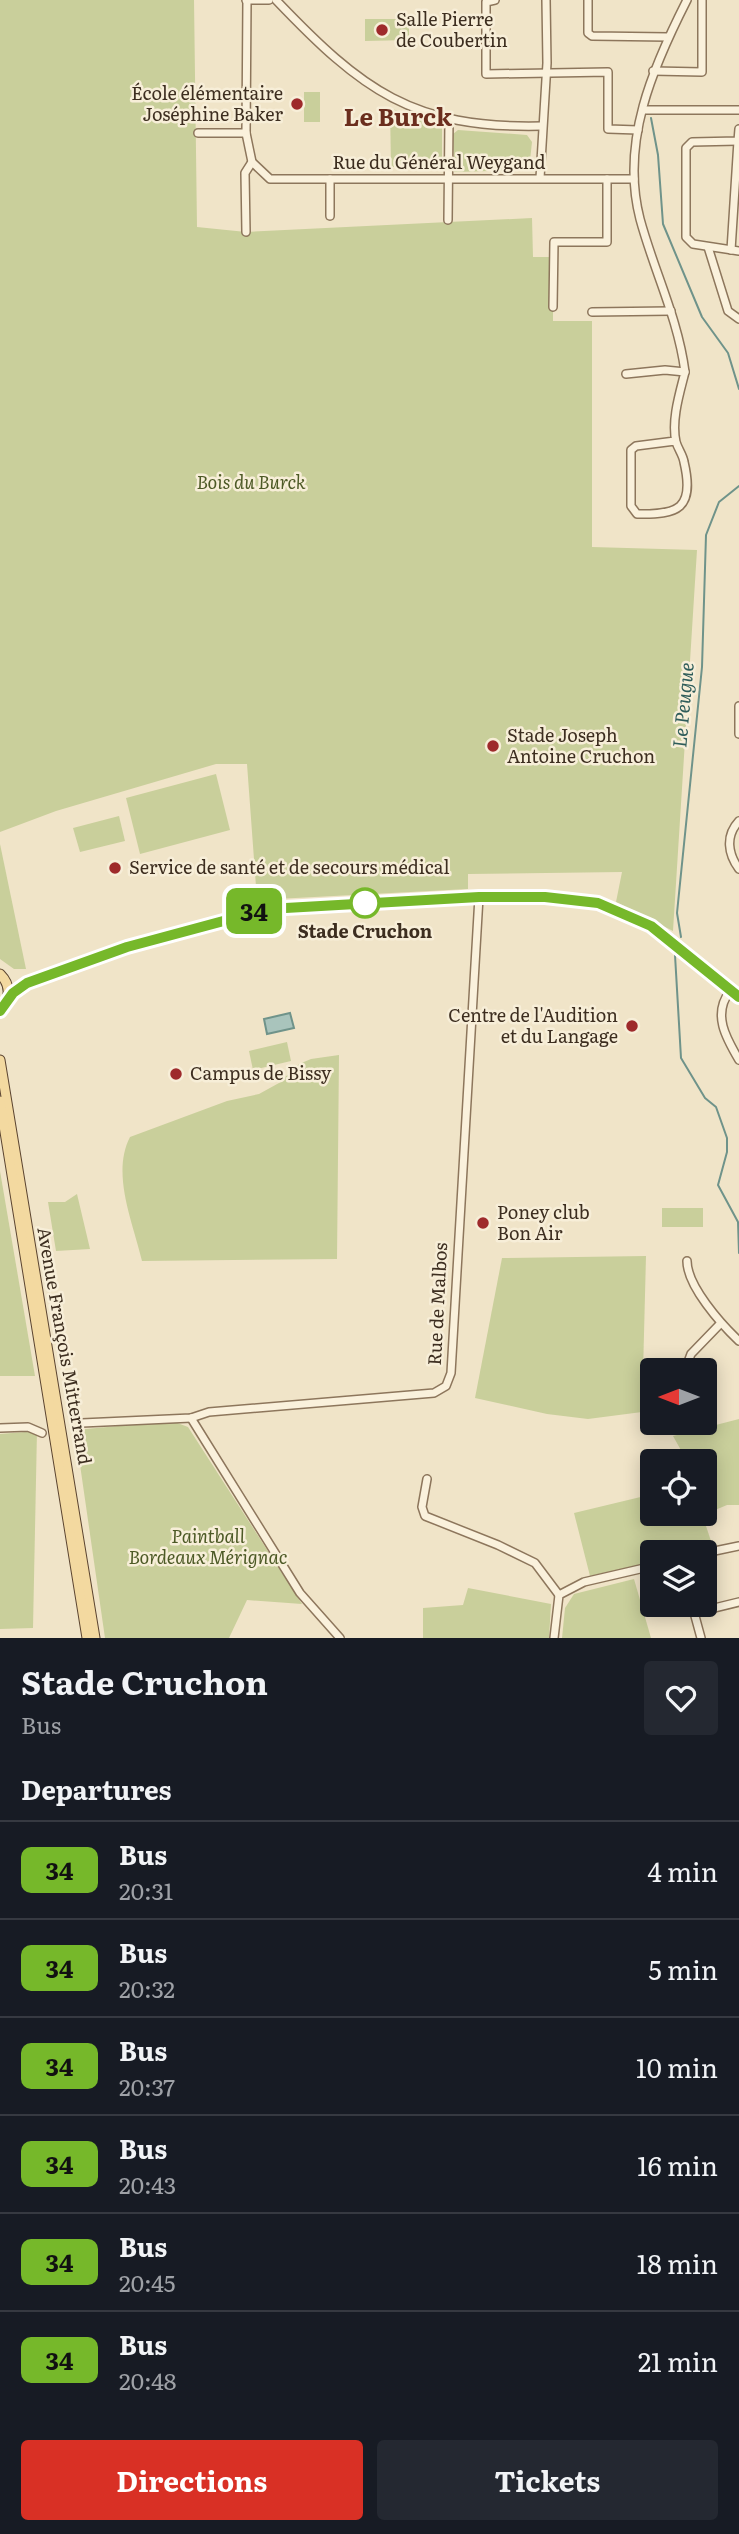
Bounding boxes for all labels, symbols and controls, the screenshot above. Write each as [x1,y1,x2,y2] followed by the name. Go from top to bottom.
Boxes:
[396,5,508,53] place label: Salle Pierre de Coubertin
[374,22,390,38] marker: Salle Pierre de Coubertin
[131,79,283,127] place label: École élémentaire Joséphine Baker
[289,96,305,112] marker: École élémentaire Joséphine Baker
[344,98,453,133] district label: Le Burck
[332,148,546,175] street label: Rue du Général Weygand
[196,468,306,495] park label: Bois du Burck
[664,661,700,749] water label: Le Peugue
[507,721,655,769] place label: Stade Joseph Antoine Cruchon
[485,738,501,754] marker: Stade Joseph Antoine Cruchon
[129,853,450,880] place label: Service de santé et de secours médical
[107,860,123,876] marker: Service de santé et de secours médical
[222,888,286,934] line badge: 34
[350,888,380,918] marker: Stade Cruchon
[240,893,268,928] text: 34
[298,917,433,944] place label: Stade Cruchon
[448,1001,618,1049] place label: Centre de l'Audition et du Langage
[624,1018,640,1034] marker: Centre de l'Audition et du Langage
[190,1059,332,1086] place label: Campus de Bissy
[168,1066,184,1082] marker: Campus de Bissy
[497,1198,590,1246] place label: Poney club Bon Air
[475,1215,491,1231] marker: Poney club Bon Air
[31,1225,100,1467] street label: Avenue François Mitterrand
[420,1242,453,1366] street label: Rue de Malbos
[640,1358,718,1435] north arrow
[640,1358,717,1617] map controls
[640,1449,717,1526] button: locate
[128,1522,288,1570] park label: Paintball Bordeaux Mérignac
[640,1540,717,1617] button: layers
[21,1656,268,1705] text: Stade Cruchon
[644,1661,718,1735] button: heart
[21,1707,61,1741] text: Bus
[21,1769,172,1808] text: Departures
[119,1834,167,1873] text: Bus
[647,1851,718,1890] text: 4 min
[46,1852,73,1887] text: 34
[119,1873,173,1907] text: 20:31
[119,1932,167,1971] text: Bus
[649,1949,718,1988] text: 5 min
[46,1950,73,1985] text: 34
[119,1971,175,2005] text: 20:32
[119,2030,167,2069] text: Bus
[636,2047,718,2086] text: 10 min
[46,2048,73,2083] text: 34
[119,2069,175,2103] text: 20:37
[119,2128,167,2167] text: Bus
[637,2145,718,2184] text: 16 min
[46,2146,73,2181] text: 34
[119,2167,176,2201] text: 20:43
[119,2226,167,2265] text: Bus
[637,2243,718,2282] text: 18 min
[46,2244,73,2279] text: 34
[119,2265,176,2299] text: 20:45
[119,2324,167,2363] text: Bus
[638,2341,718,2380] text: 21 min
[46,2342,73,2377] text: 34
[119,2363,177,2397] text: 20:48
[21,2440,363,2520] button: Directions
[377,2440,718,2520] button: Tickets

